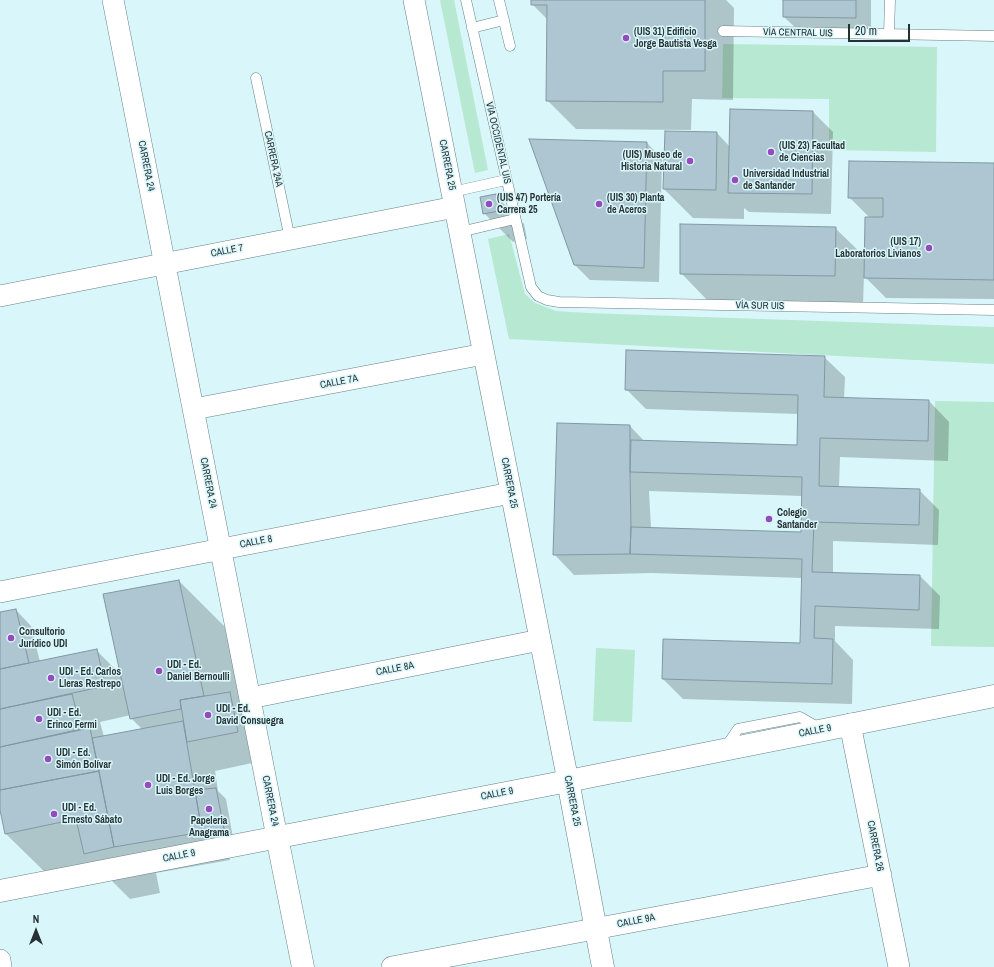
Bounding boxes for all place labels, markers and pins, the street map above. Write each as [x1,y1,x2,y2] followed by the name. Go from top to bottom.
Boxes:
[634,26,717,50] place label: (UIS 31) Edificio Jorge Bautista Vesga
[621,33,631,43] marker: (UIS 31) Edificio Jorge Bautista Vesga
[779,140,845,164] place label: (UIS 23) Facultad de Ciencias
[766,147,776,157] marker: (UIS 23) Facultad de Ciencias
[621,149,682,172] place label: (UIS) Museo de Historia Natural
[685,156,695,166] marker: (UIS) Museo de Historia Natural
[743,168,829,192] place label: Universidad Industrial de Santander
[730,175,740,185] marker: Universidad Industrial de Santander
[497,192,561,216] place label: (UIS 47) Portería Carrera 25
[607,192,664,216] place label: (UIS 30) Planta de Aceros
[484,199,494,209] marker: (UIS 47) Portería Carrera 25
[594,199,604,209] marker: (UIS 30) Planta de Aceros
[835,236,921,260] place label: (UIS 17) Laboratorios Livianos
[924,243,934,253] marker: (UIS 17) Laboratorios Livianos
[777,507,817,530] place label: Colegio Santander
[764,514,774,524] marker: Colegio Santander
[19,626,67,650] place label: Consultorio Jurídico UDI
[6,633,16,643] marker: Consultorio Jurídico UDI
[167,659,229,682] place label: UDI - Ed. Daniel Bernoulli
[59,666,121,690] place label: UDI - Ed. Carlos Lleras Restrepo
[154,666,164,676] marker: UDI - Ed. Daniel Bernoulli
[46,673,56,683] marker: UDI - Ed. Carlos Lleras Restrepo
[216,703,283,726] place label: UDI - Ed. David Consuegra
[47,707,97,730] place label: UDI - Ed. Erinco Fermi
[203,710,213,720] marker: UDI - Ed. David Consuegra
[34,714,44,724] marker: UDI - Ed. Erinco Fermi
[56,747,111,770] place label: UDI - Ed. Simón Bolívar
[43,754,53,764] marker: UDI - Ed. Simón Bolívar
[156,773,215,796] place label: UDI - Ed. Jorge Luis Borges
[143,780,153,790] marker: UDI - Ed. Jorge Luis Borges
[62,802,122,826] place label: UDI - Ed. Ernesto Sábato
[204,804,214,814] marker: Papeleria Anagrama
[49,809,59,819] marker: UDI - Ed. Ernesto Sábato
[189,815,229,838] place label: Papeleria Anagrama

